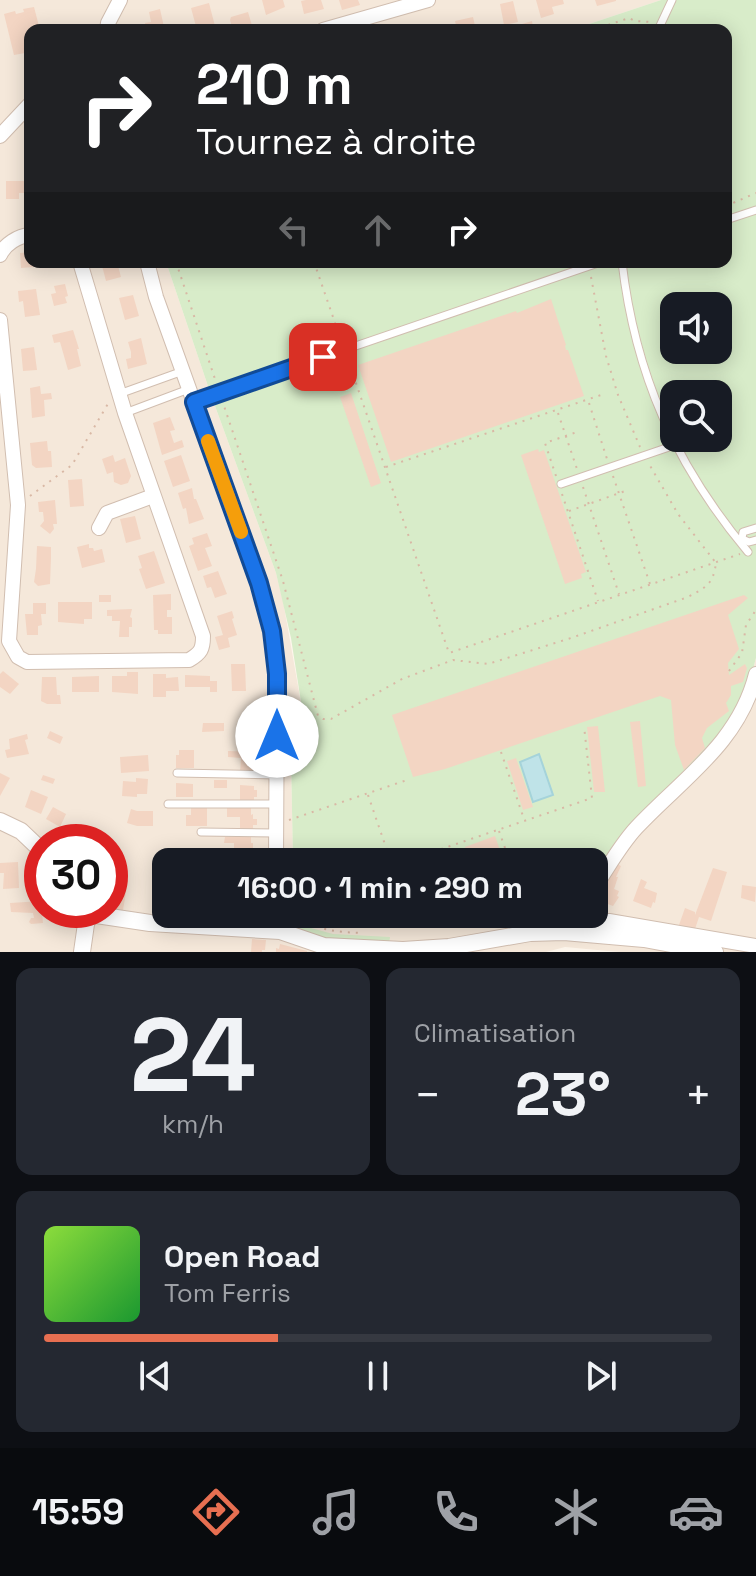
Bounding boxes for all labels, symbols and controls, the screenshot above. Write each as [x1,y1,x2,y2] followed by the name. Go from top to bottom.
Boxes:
[196,49,353,120] text: 210 m
[64,56,168,160] icon: right
[196,119,477,165] text: Tournez à droite
[272,208,316,252] icon: left
[356,208,400,252] icon: ahead
[440,208,484,252] icon: right
[660,292,732,452] map controls
[660,292,732,364] button: sound
[289,323,357,391] pin
[301,335,345,379] icon: arrive
[660,380,732,452] button: search
[235,694,319,778] position arrow
[24,824,128,928] speed limit sign: 30
[237,868,523,907] text: 16:00 · 1 min · 290 m
[130,989,256,1121] text: 24
[414,1016,576,1050] text: Climatisation
[515,1056,611,1133] text: 23°
[414,1067,441,1123] text: −
[685,1067,712,1123] text: +
[162,1107,224,1141] text: km/h
[164,1237,320,1276] text: Open Road
[164,1276,291,1310] text: Tom Ferris
[133,1354,177,1398] icon: previous
[356,1354,400,1398] icon: pause
[579,1354,623,1398] icon: next
[188,1484,244,1540] icon: directions
[308,1484,364,1540] icon: music
[428,1484,484,1540] icon: phone
[548,1484,604,1540] icon: climate
[668,1484,724,1540] icon: car
[32,1489,124,1535] text: 15:59

